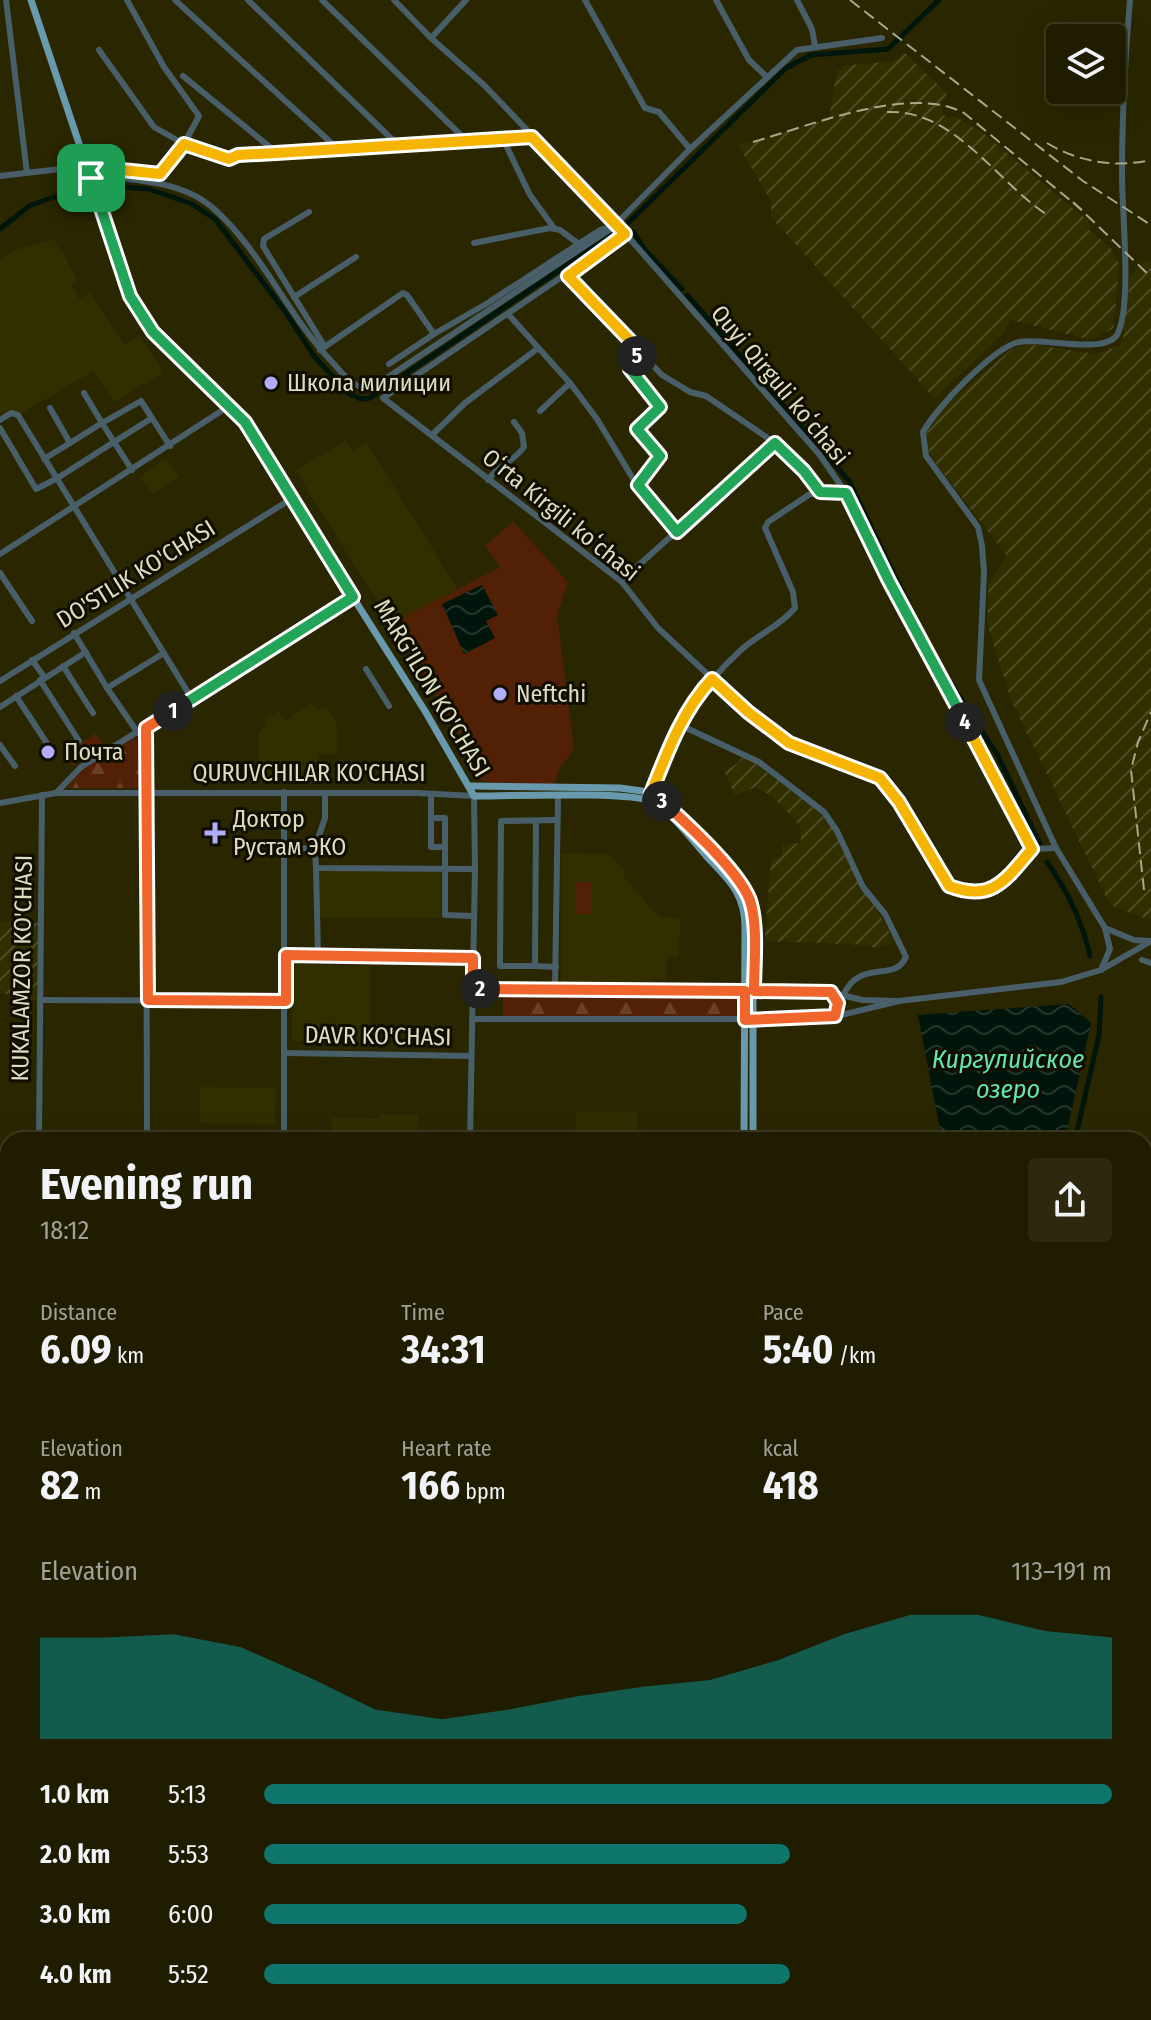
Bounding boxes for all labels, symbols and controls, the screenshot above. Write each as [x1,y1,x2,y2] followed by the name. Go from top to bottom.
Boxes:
[1046,24,1126,104] map controls
[1046,24,1126,104] button: layers
[57,144,125,212] pin
[69,156,113,200] icon: arrive
[705,300,855,470] street label: Quyi Qirguli koʻchasi
[617,336,657,376] pin: 5
[632,342,642,369] text: 5
[287,369,451,397] place label: Школа милиции
[262,374,280,392] marker: Школа милиции
[477,443,645,587] street label: Oʻrta Kirgili koʻchasi
[52,514,220,634] street label: DO'STLIK KO'CHASI
[368,594,496,782] street label: MARG'ILON KO'CHASI
[516,680,586,708] place label: Neftchi
[491,685,509,703] marker: Neftchi
[153,691,193,731] pin: 1
[168,697,178,724] text: 1
[945,702,985,742] pin: 4
[959,708,971,735] text: 4
[64,738,124,766] place label: Почта
[39,743,57,761] marker: Почта
[192,759,426,787] street label: QURUVCHILAR KO'CHASI
[642,781,682,821] pin: 3
[657,787,667,814] text: 3
[232,805,346,861] place label: Доктор Рустам ЭКО
[204,822,226,844] marker: Доктор Рустам ЭКО
[6,854,38,1082] street label: KUKALAMZOR KO'CHASI
[460,969,500,1009] pin: 2
[475,975,485,1002] text: 2
[304,1021,452,1051] street label: DAVR KO'CHASI
[932,1044,1084,1105] water label: Киргулийское озеро
[40,1158,253,1211] text: Evening run
[1028,1158,1112,1242] button: share
[40,1215,89,1246] text: 18:12
[40,1299,117,1326] text: Distance
[401,1299,445,1326] text: Time
[763,1299,804,1326] text: Pace
[40,1326,112,1374] text: 6.09
[401,1326,486,1374] text: 34:31
[763,1326,834,1374] text: 5:40
[112,1342,144,1369] text: km
[834,1342,876,1369] text: /km
[40,1435,123,1462] text: Elevation
[401,1435,492,1462] text: Heart rate
[763,1435,798,1462] text: kcal
[40,1462,79,1510] text: 82
[401,1462,460,1510] text: 166
[763,1462,819,1510] text: 418
[79,1478,102,1505] text: m
[460,1478,506,1505] text: bpm
[40,1556,138,1587] text: Elevation
[1011,1556,1112,1587] text: 113–191 m
[40,1779,109,1810] text: 1.0 km
[168,1779,206,1810] text: 5:13
[40,1839,110,1870] text: 2.0 km
[168,1839,209,1870] text: 5:53
[40,1899,111,1930] text: 3.0 km
[168,1899,214,1930] text: 6:00
[40,1959,112,1990] text: 4.0 km
[168,1959,209,1990] text: 5:52

